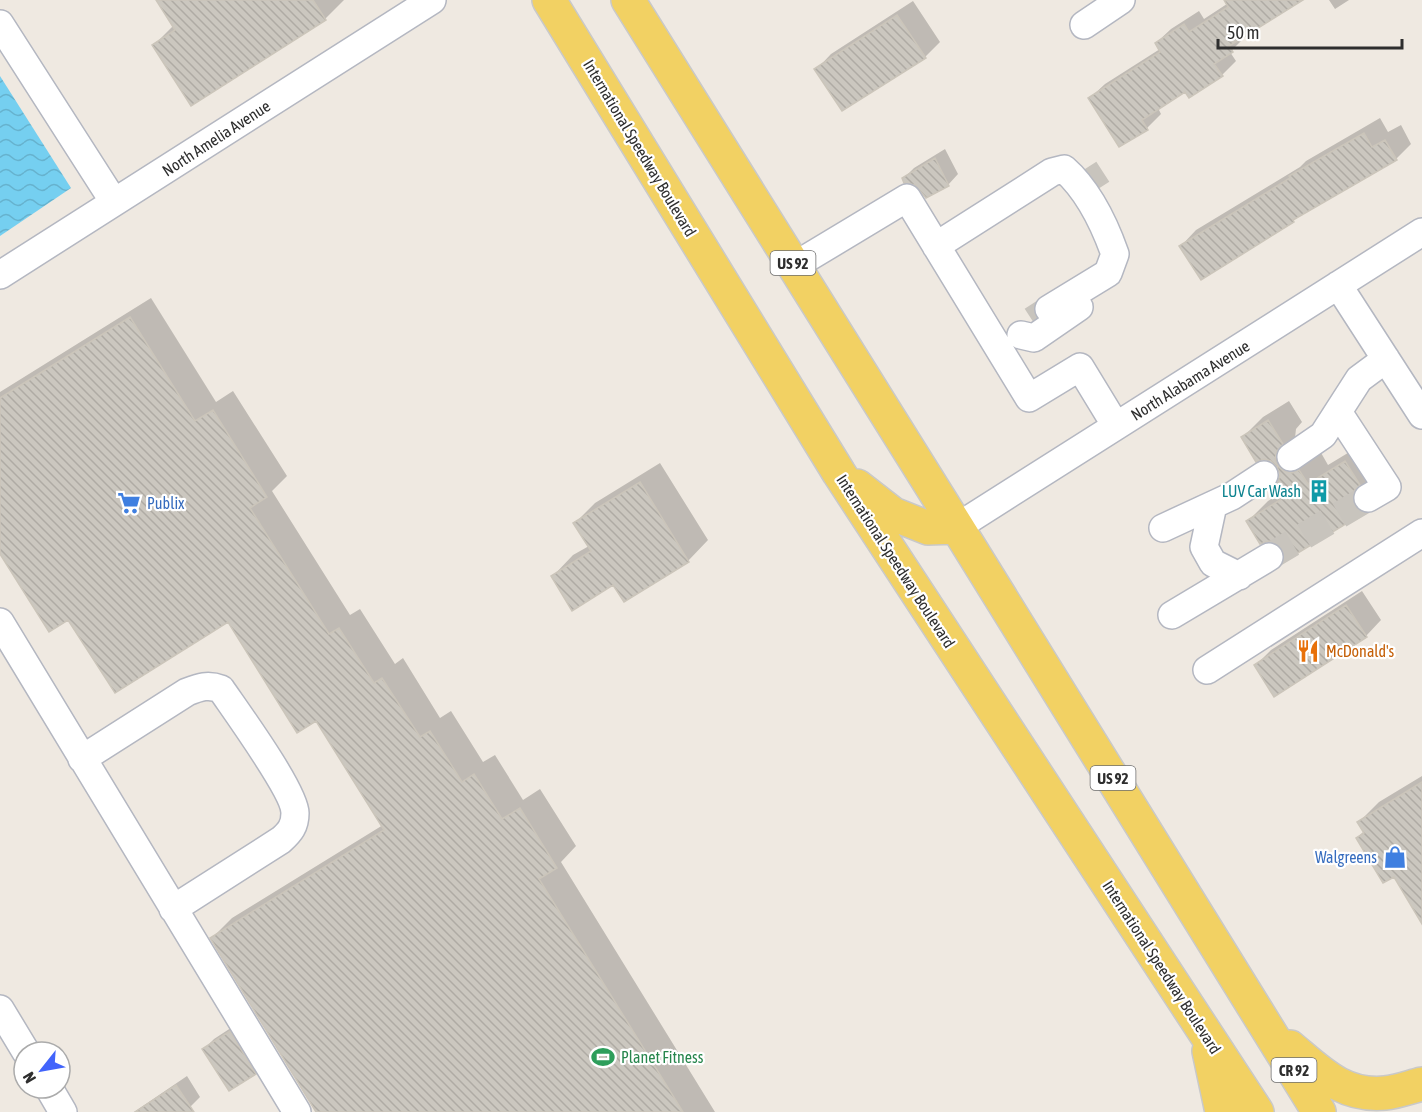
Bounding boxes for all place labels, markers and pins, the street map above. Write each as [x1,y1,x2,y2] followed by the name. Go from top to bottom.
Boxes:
[1306,478,1332,504] building icon: LUV Car Wash
[1222,482,1301,500] place label: LUV Car Wash
[116,490,142,516] supermarket icon: Publix
[147,494,185,512] place label: Publix
[1295,638,1321,664] restaurant icon: McDonald's
[1326,642,1395,660] place label: McDonald's
[1382,844,1408,870] shop icon: Walgreens
[1315,848,1377,867] place label: Walgreens
[590,1044,616,1070] sports icon: Planet Fitness
[621,1048,704,1066] place label: Planet Fitness

